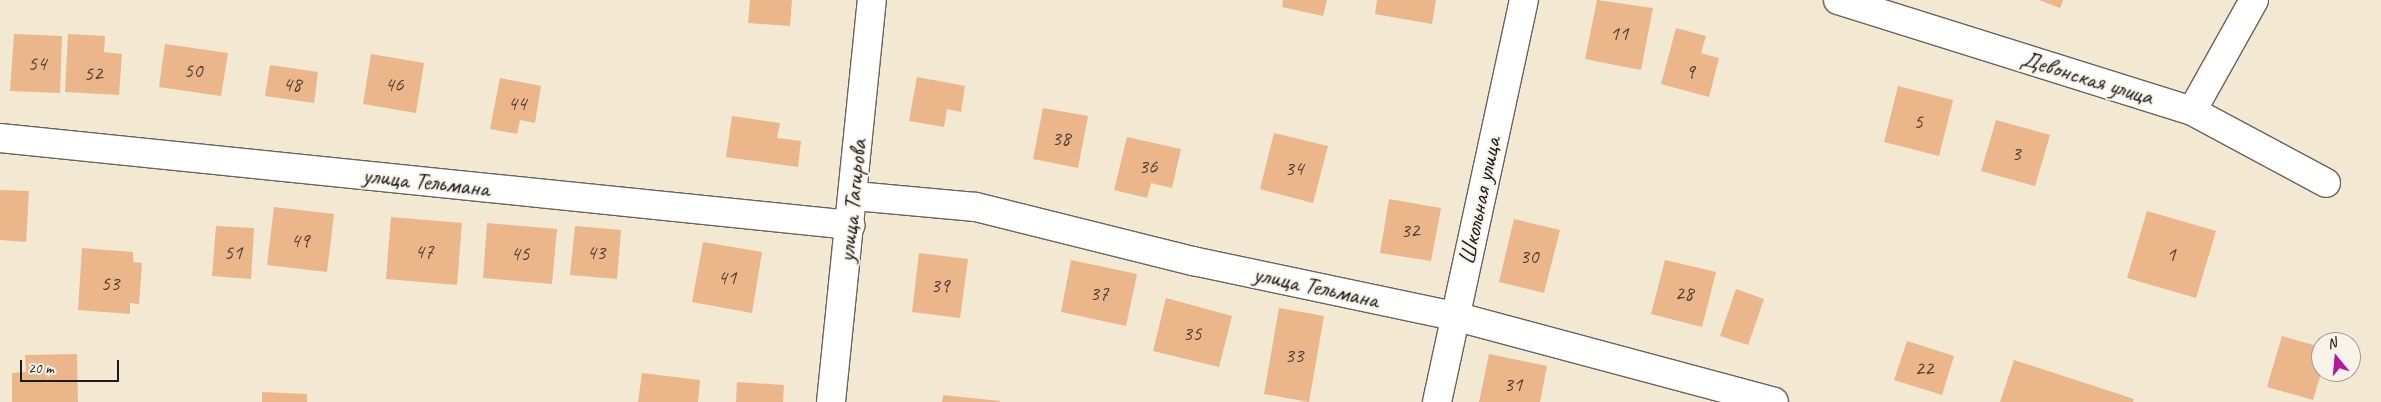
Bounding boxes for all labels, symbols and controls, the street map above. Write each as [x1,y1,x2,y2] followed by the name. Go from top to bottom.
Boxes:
[1610,20,1628,46] house number: 11
[2016,44,2158,112] street label: Девонская улица
[28,50,46,76] house number: 54
[184,57,202,83] house number: 50
[1685,58,1695,84] house number: 9
[84,60,102,86] house number: 52
[283,71,301,97] house number: 48
[385,71,403,97] house number: 46
[508,90,526,116] house number: 44
[1913,108,1923,134] house number: 5
[1052,125,1070,151] house number: 38
[1452,134,1508,268] street label: Школьная улица
[832,138,874,264] street label: улица Тагирова
[2011,140,2021,166] house number: 3
[1139,153,1157,179] house number: 36
[1285,155,1303,181] house number: 34
[363,161,489,203] street label: улица Тельмана
[1401,217,1419,243] house number: 32
[291,227,309,253] house number: 49
[415,238,433,264] house number: 47
[224,239,242,265] house number: 51
[587,239,605,265] house number: 43
[511,240,529,266] house number: 45
[2166,241,2176,267] house number: 1
[1520,243,1538,269] house number: 30
[1252,260,1380,314] street label: улица Тельмана
[718,264,736,290] house number: 41
[101,270,119,296] house number: 53
[931,272,949,298] house number: 39
[1090,280,1108,306] house number: 37
[1675,280,1693,306] house number: 28
[1183,320,1201,346] house number: 35
[2311,332,2361,382] north arrow
[2325,334,2338,353] text: N
[1285,342,1303,368] house number: 33
[22,350,121,382] scale bar
[1915,355,1933,381] house number: 22
[28,359,54,378] text: 20 m
[1504,371,1522,397] house number: 31

